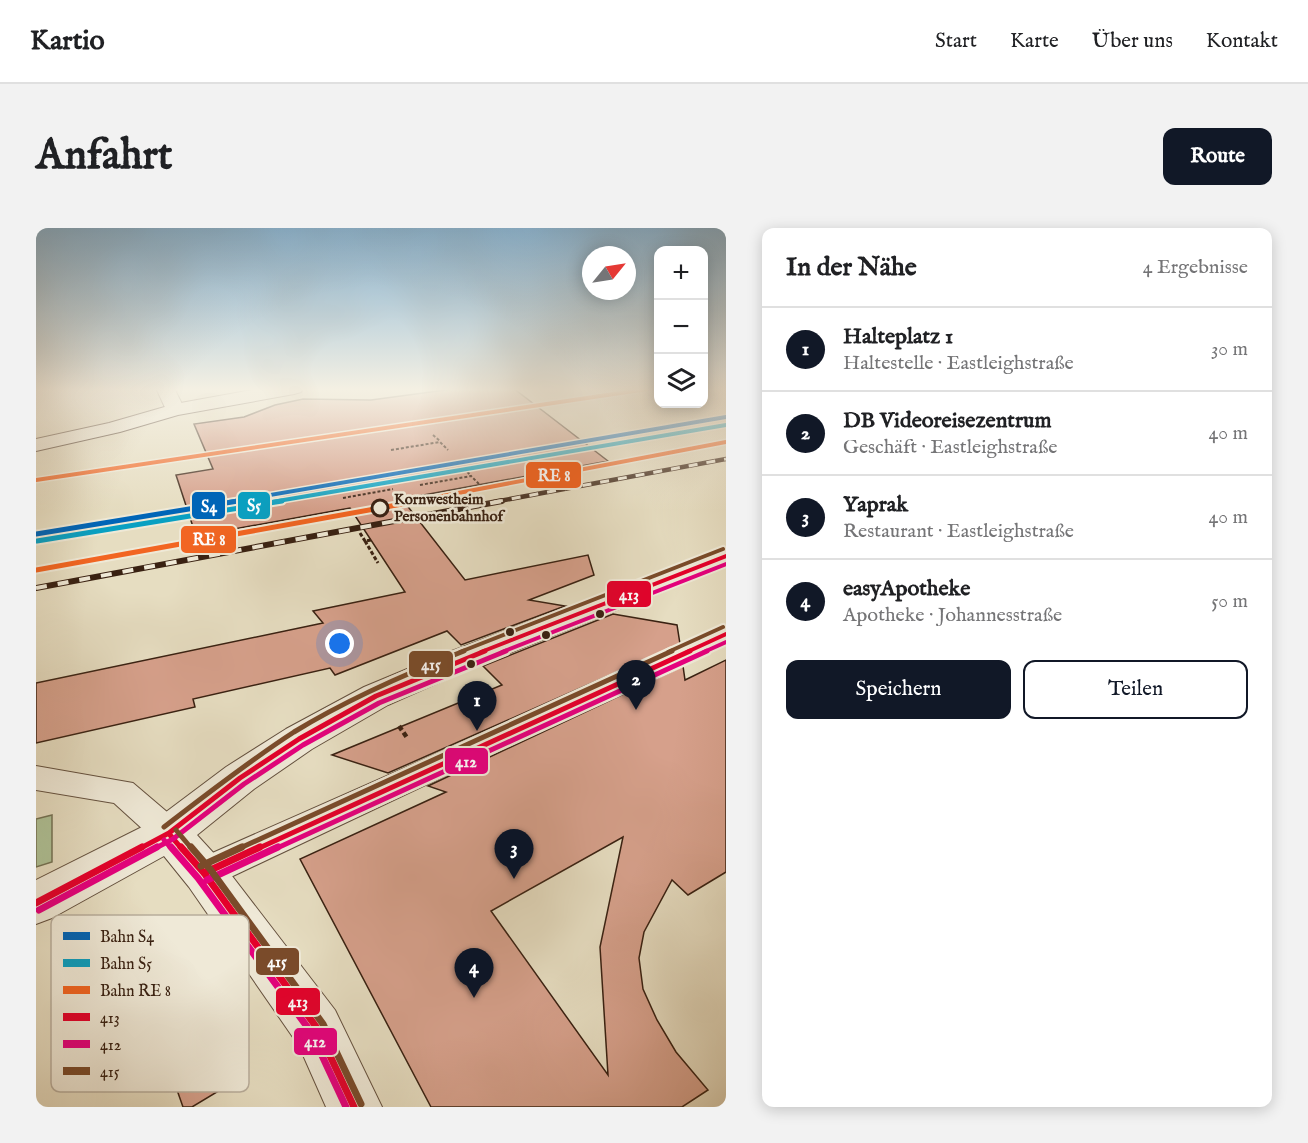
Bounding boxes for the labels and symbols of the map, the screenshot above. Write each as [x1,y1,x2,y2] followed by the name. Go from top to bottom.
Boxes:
[582,246,636,300] north arrow
[525,461,582,489] line badge: RE 8
[538,467,570,487] text: RE 8
[394,490,505,526] place label: Kornwestheim Personenbahnhof
[191,491,226,520] line badge: S4
[237,491,271,520] line badge: S5
[247,497,261,517] text: S5
[201,498,218,518] text: S4
[371,499,389,517] marker: Kornwestheim Personenbahnhof
[180,525,237,554] line badge: RE 8
[193,531,225,551] text: RE 8
[606,580,652,608] line badge: 413
[619,586,639,606] text: 413
[594,608,606,620] unlabelled marker
[504,626,516,638] unlabelled marker
[325,629,354,658] your location
[540,629,552,641] unlabelled marker
[408,650,454,678] line badge: 415
[421,656,441,676] text: 415
[465,658,477,670] unlabelled marker
[616,660,656,710] pin: 2
[458,682,496,731] pin: 1
[444,747,489,775] line badge: 412
[455,753,477,773] text: 412
[494,830,534,879] pin: 3
[51,915,249,1092] legend
[100,928,154,948] text: Bahn S4
[255,947,300,976] line badge: 415
[454,948,494,998] pin: 4
[267,953,287,973] text: 415
[100,955,152,975] text: Bahn S5
[100,982,171,1002] text: Bahn RE 8
[275,987,321,1016] line badge: 413
[288,993,308,1013] text: 413
[100,1009,120,1029] text: 413
[293,1027,338,1056] line badge: 412
[304,1033,326,1053] text: 412
[100,1036,121,1056] text: 412
[100,1063,120,1083] text: 415

